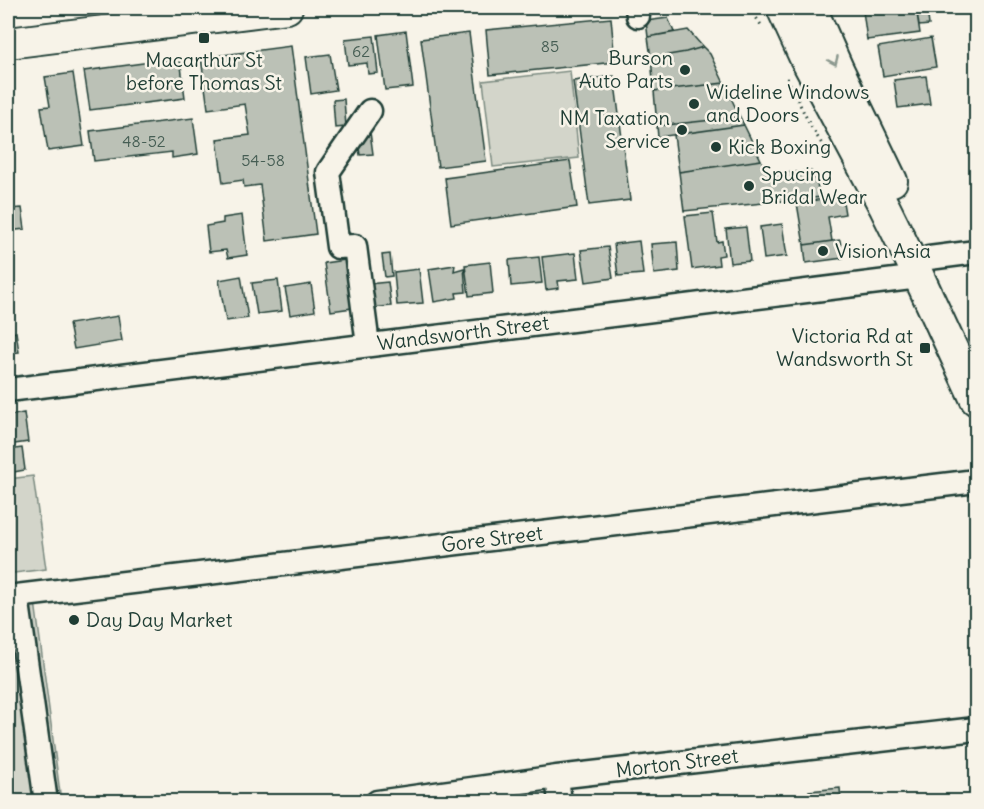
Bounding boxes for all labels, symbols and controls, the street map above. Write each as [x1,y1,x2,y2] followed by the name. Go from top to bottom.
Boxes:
[197,31,211,45] marker: Macarthur St before Thomas St
[541,36,559,56] house number: 85
[352,41,370,61] house number: 62
[579,45,673,93] place label: Burson Auto Parts
[126,47,282,95] place label: Macarthur St before Thomas St
[827,54,839,65] one-way arrow
[678,63,692,77] marker: Burson Auto Parts
[706,79,869,127] place label: Wideline Windows and Doors
[687,97,701,111] marker: Wideline Windows and Doors
[560,105,670,153] place label: NM Taxation Service
[675,123,689,137] marker: NM Taxation Service
[122,131,166,151] house number: 48-52
[728,134,831,159] place label: Kick Boxing
[709,140,723,154] marker: Kick Boxing
[241,150,285,170] house number: 54-58
[761,161,867,209] place label: Spucing Bridal Wear
[742,179,756,193] marker: Spucing Bridal Wear
[835,238,931,263] place label: Vision Asia
[816,244,830,258] marker: Vision Asia
[376,310,551,355] street label: Wandsworth Street
[776,323,913,371] place label: Victoria Rd at Wandsworth St
[918,341,932,355] marker: Victoria Rd at Wandsworth St
[440,520,544,557] street label: Gore Street
[86,607,233,632] place label: Day Day Market
[67,613,81,627] marker: Day Day Market
[614,743,740,782] street label: Morton Street

